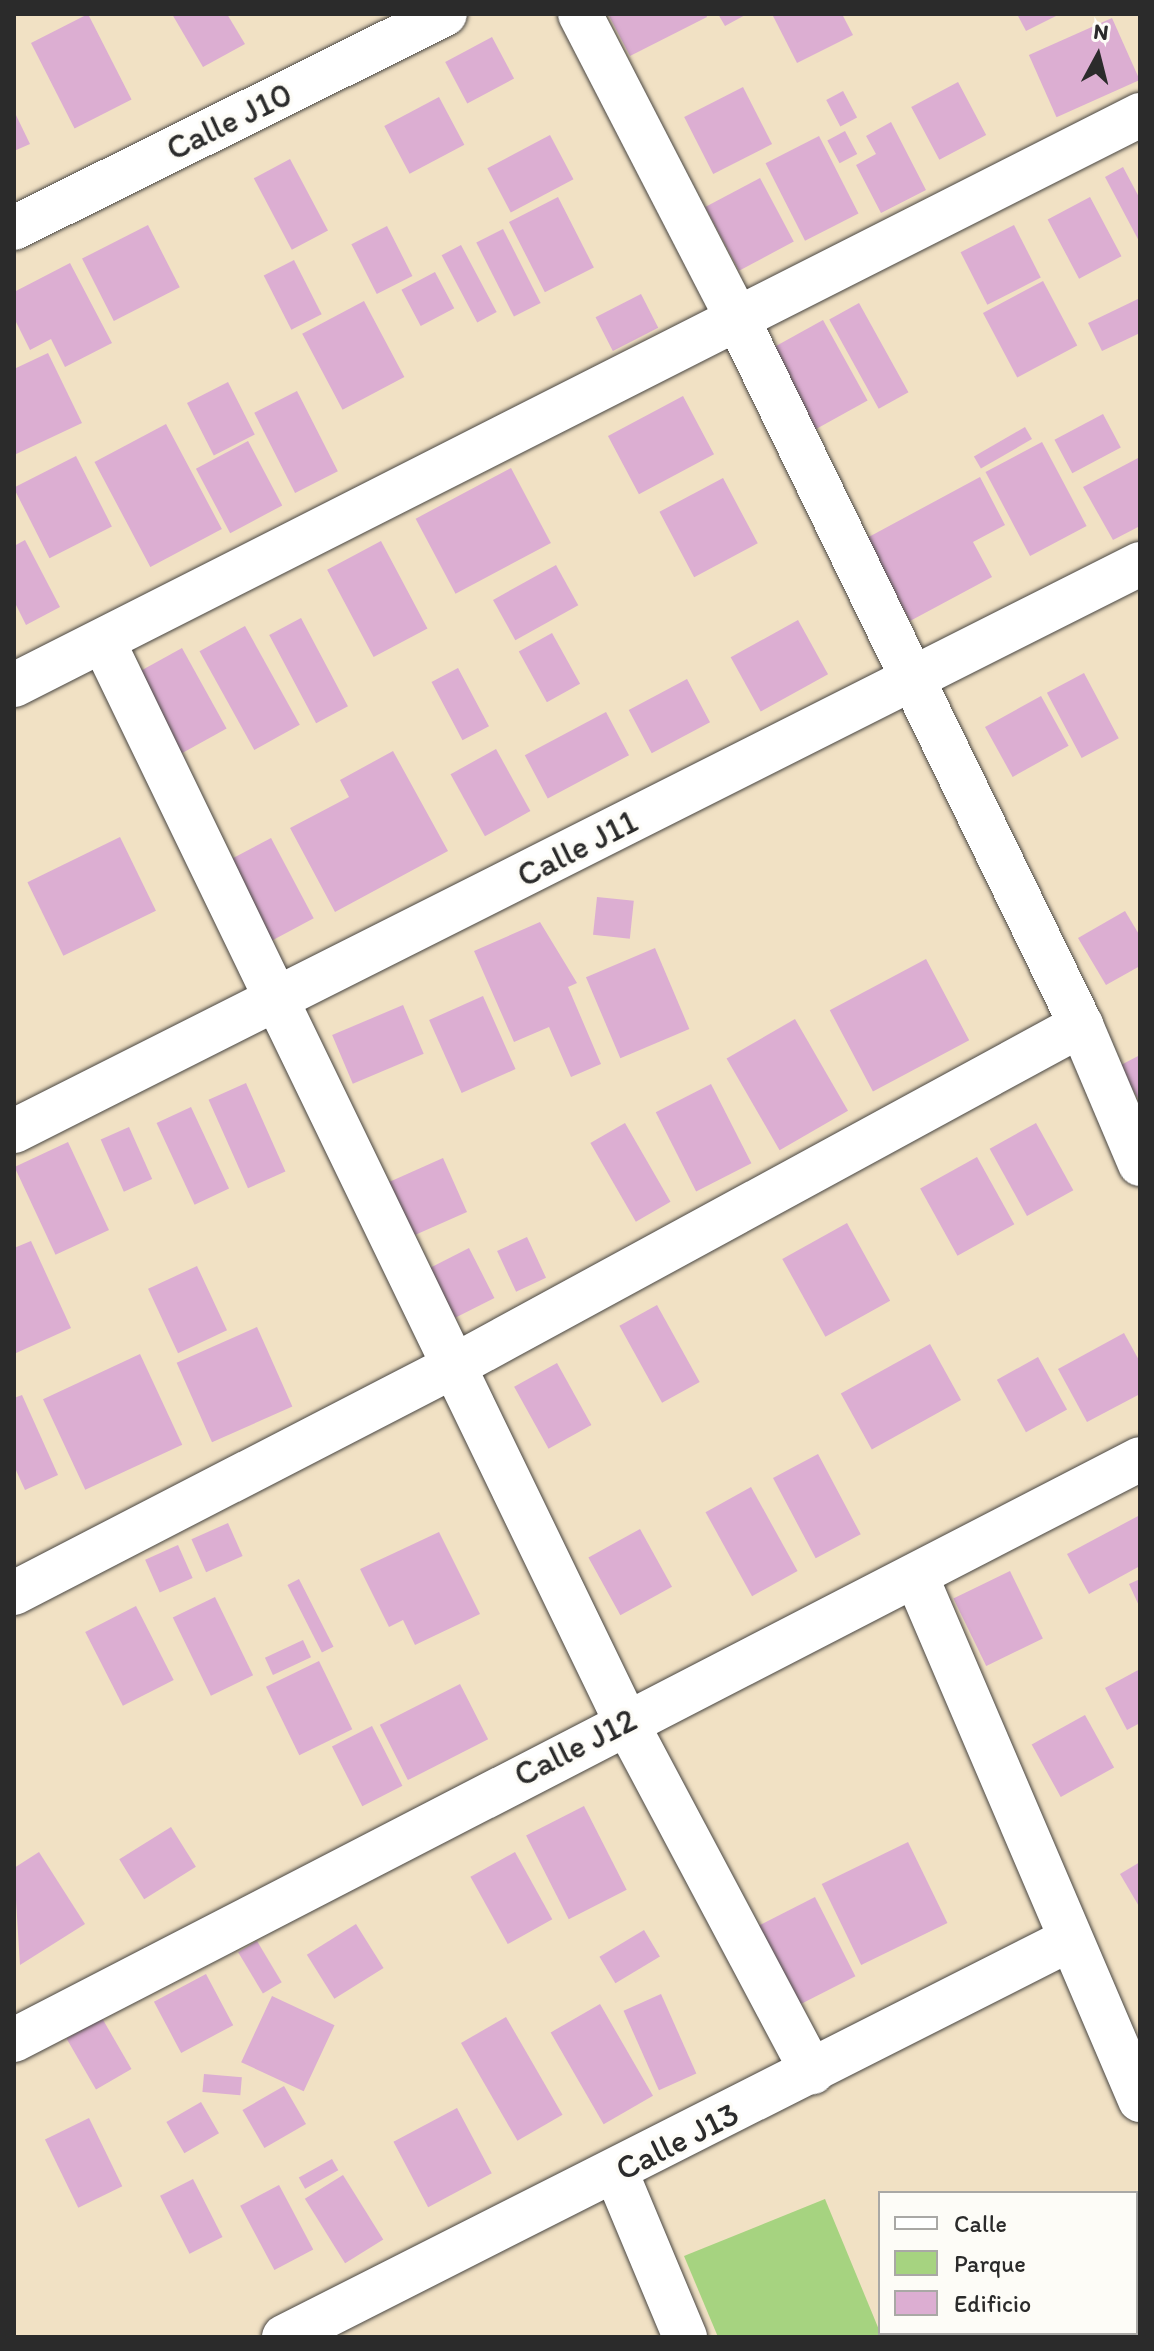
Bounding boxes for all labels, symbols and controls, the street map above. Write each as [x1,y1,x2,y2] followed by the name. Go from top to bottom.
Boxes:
[1058,16,1138,96] north arrow
[1092,17,1110,46] text: N
[159,73,299,169] street label: Calle J10
[509,800,645,896] street label: Calle J11
[507,1699,643,1795] street label: Calle J12
[608,2093,746,2189] street label: Calle J13
[878,2191,1138,2335] legend
[954,2209,1007,2238] text: Calle
[954,2249,1026,2278] text: Parque
[954,2289,1031,2318] text: Edificio

